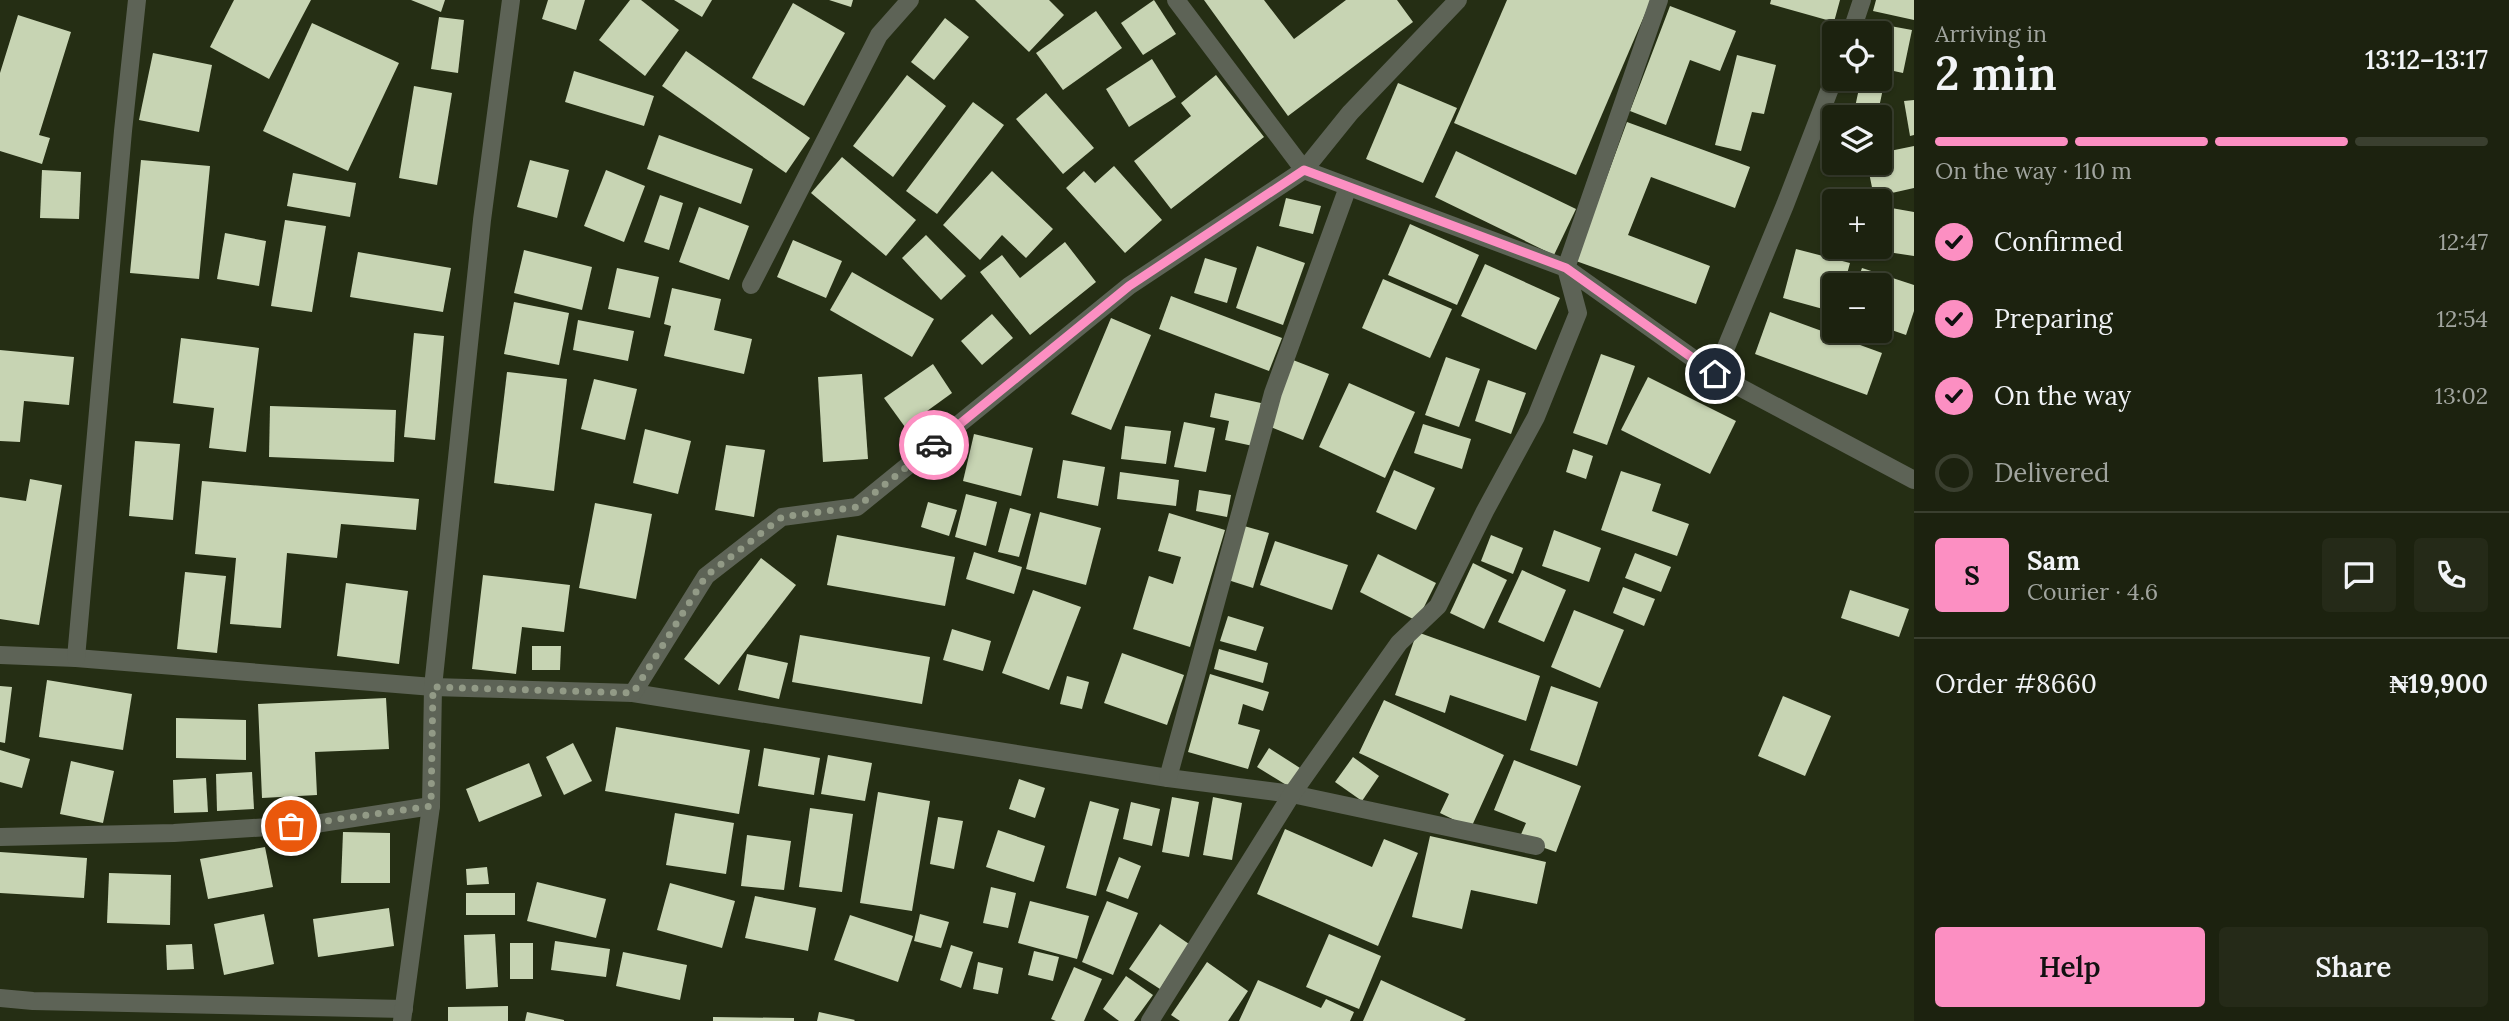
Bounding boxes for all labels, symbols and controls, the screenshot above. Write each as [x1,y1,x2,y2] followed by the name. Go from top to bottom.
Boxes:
[1935,19,2047,48] text: Arriving in
[1822,21,1892,343] map controls
[1822,21,1892,91] button: locate
[2365,43,2488,76] text: 13:12–13:17
[1935,44,2057,103] text: 2 min
[1822,105,1892,175] button: layers
[1935,156,2132,185] text: On the way · 110 m
[1822,189,1892,259] button: +
[1935,223,1973,261] icon: check
[1994,225,2123,258] text: Confirmed
[2438,227,2488,256] text: 12:47
[1822,273,1892,343] button: −
[1935,300,1973,338] icon: check
[1994,302,2113,335] text: Preparing
[2437,304,2488,333] text: 12:54
[1685,344,1745,404] pin
[1696,355,1734,393] icon: home
[1935,377,1973,415] icon: check
[1994,379,2131,412] text: On the way
[2435,381,2488,410] text: 13:02
[899,410,969,480] courier
[915,426,953,464] icon: car
[1994,456,2110,489] text: Delivered
[2322,538,2396,612] button: chat
[2414,538,2488,612] button: phone
[2027,544,2080,577] text: Sam
[1964,559,1980,592] text: S
[2027,577,2158,606] text: Courier · 4.6
[1935,667,2097,700] text: Order #8660
[2390,667,2488,700] text: ₦19,900
[261,796,321,856] pin
[272,807,310,845] icon: bag
[1935,927,2205,1007] button: Help
[2219,927,2488,1007] button: Share

